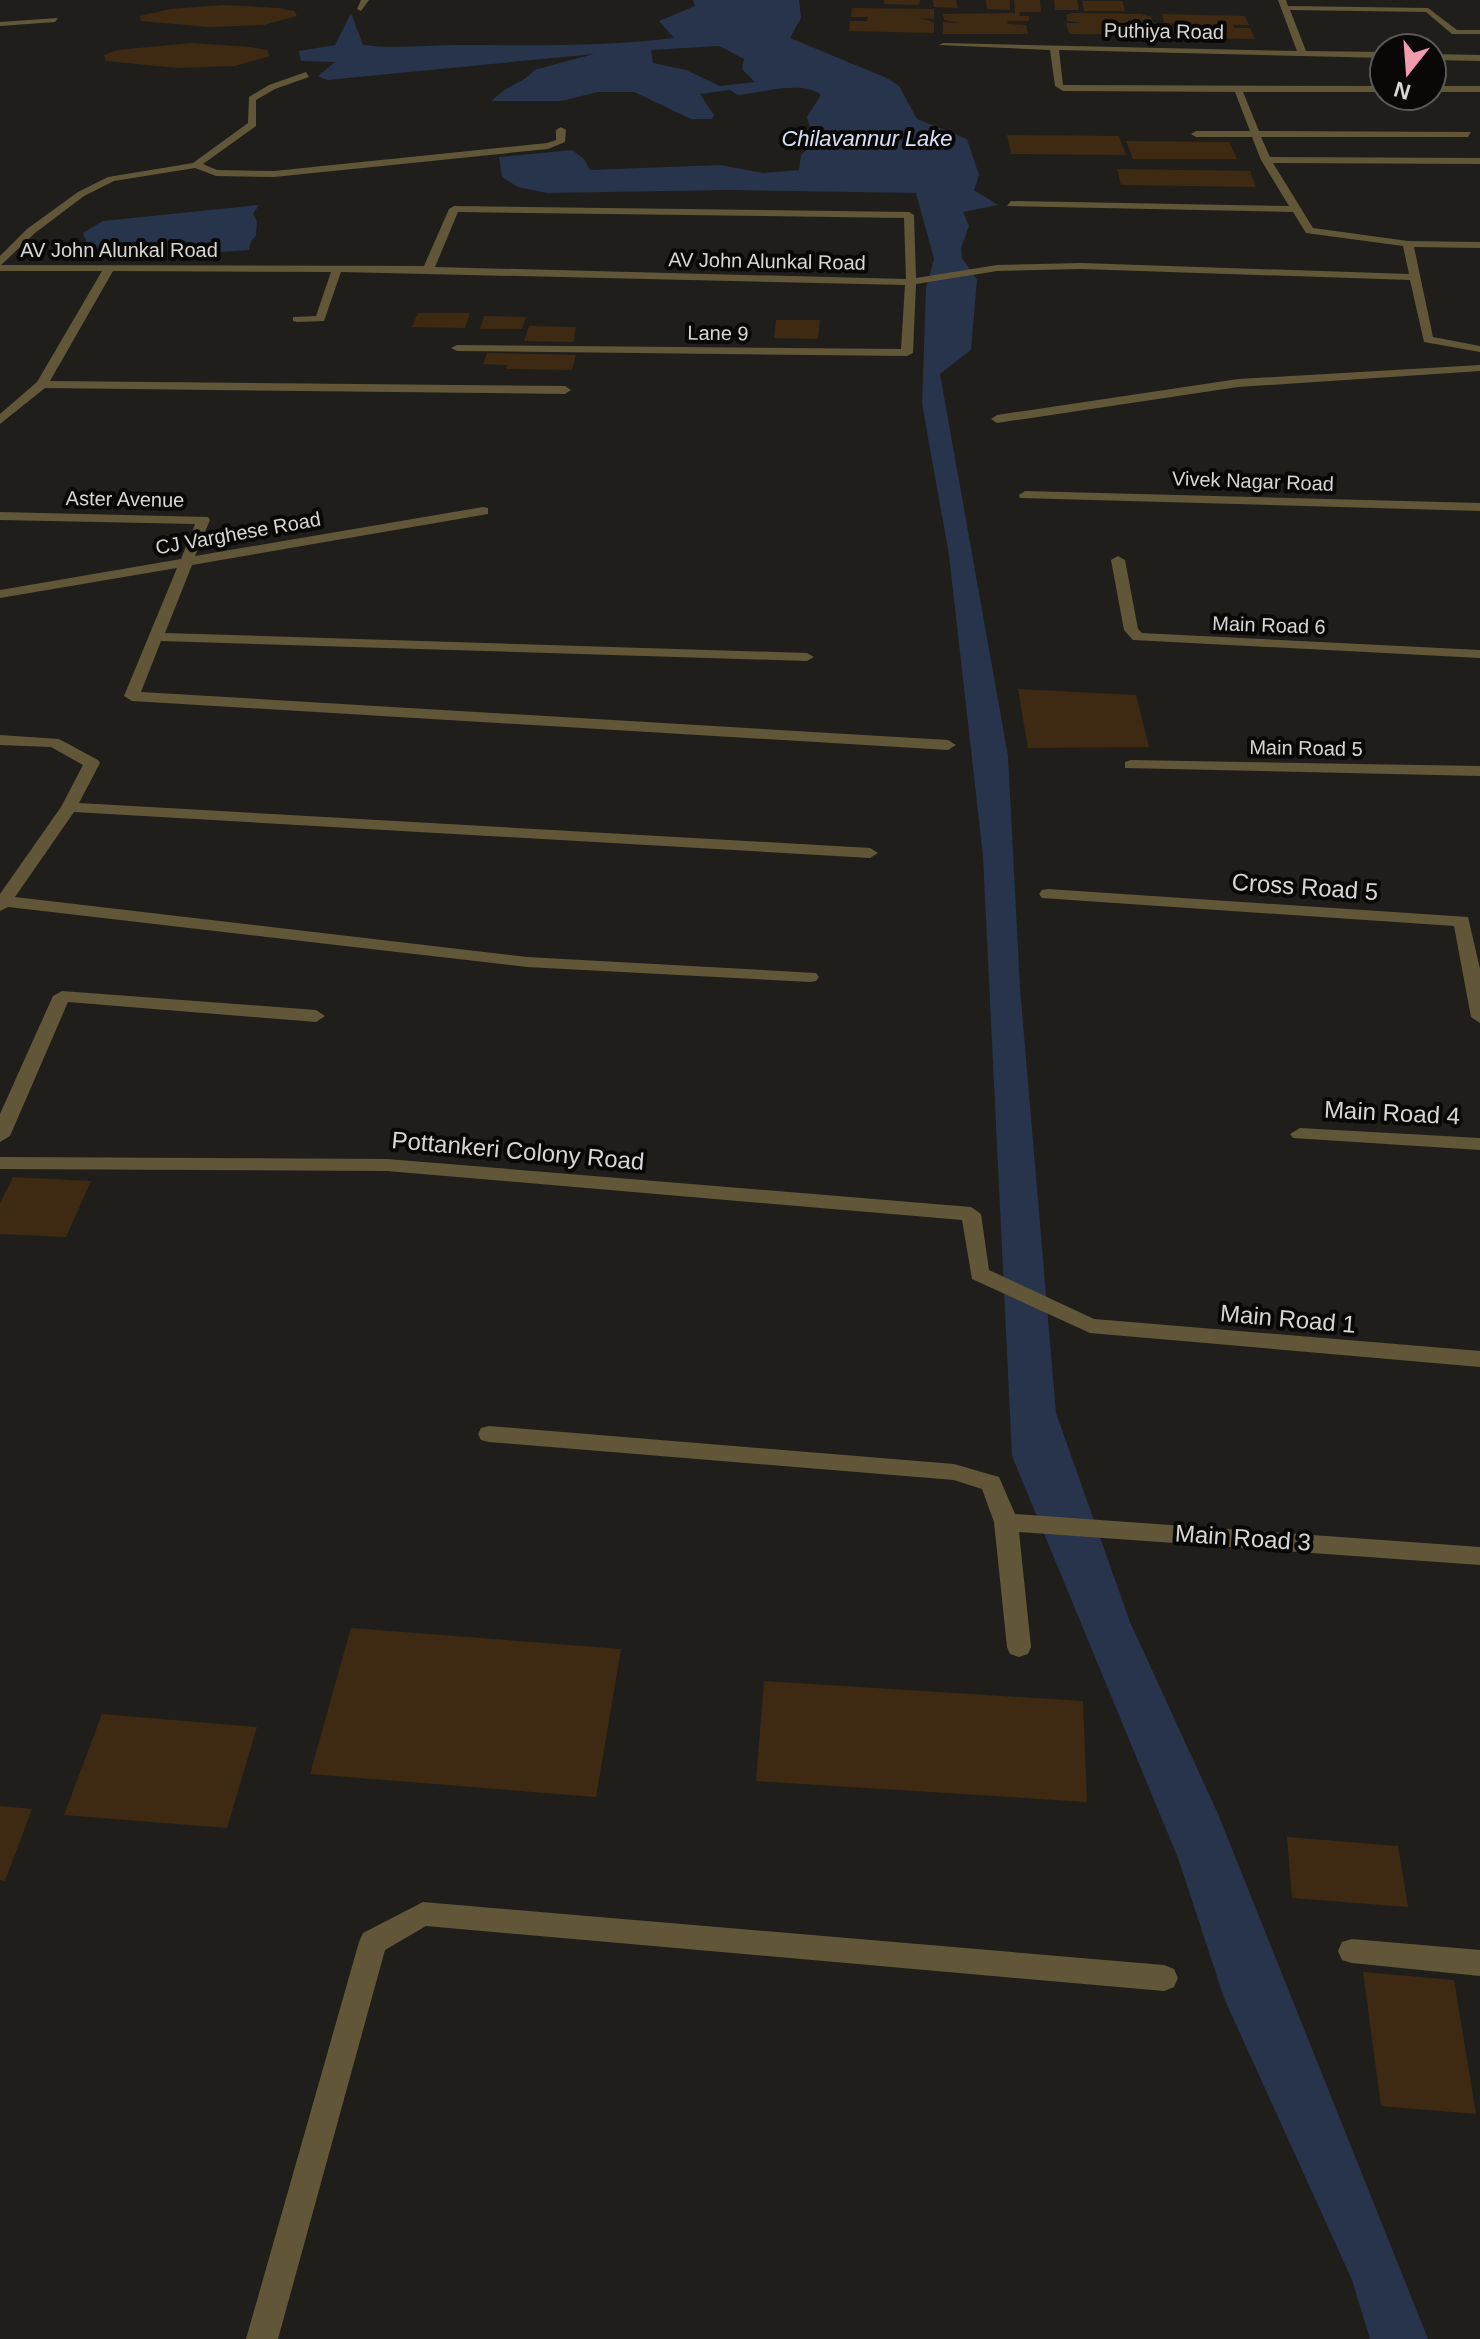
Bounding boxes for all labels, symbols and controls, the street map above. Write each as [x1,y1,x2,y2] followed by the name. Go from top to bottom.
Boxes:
[1104,19,1224,43] street label: Puthiya Road
[1368,32,1448,112] north arrow
[1391,76,1414,105] text: N
[781,126,953,151] water label: Chilavannur Lake
[20,239,218,261] street label: AV John Alunkal Road
[668,248,866,274] street label: AV John Alunkal Road
[687,321,749,345] street label: Lane 9
[1172,467,1334,495] street label: Vivek Nagar Road
[66,487,184,511] street label: Aster Avenue
[154,508,322,558] street label: CJ Varghese Road
[1212,612,1326,638] street label: Main Road 6
[1249,736,1363,760] street label: Main Road 5
[1231,868,1379,905] street label: Cross Road 5
[1323,1095,1461,1130] street label: Main Road 4
[391,1126,645,1175] street label: Pottankeri Colony Road
[1219,1299,1357,1338] street label: Main Road 1
[1174,1519,1312,1556] street label: Main Road 3

